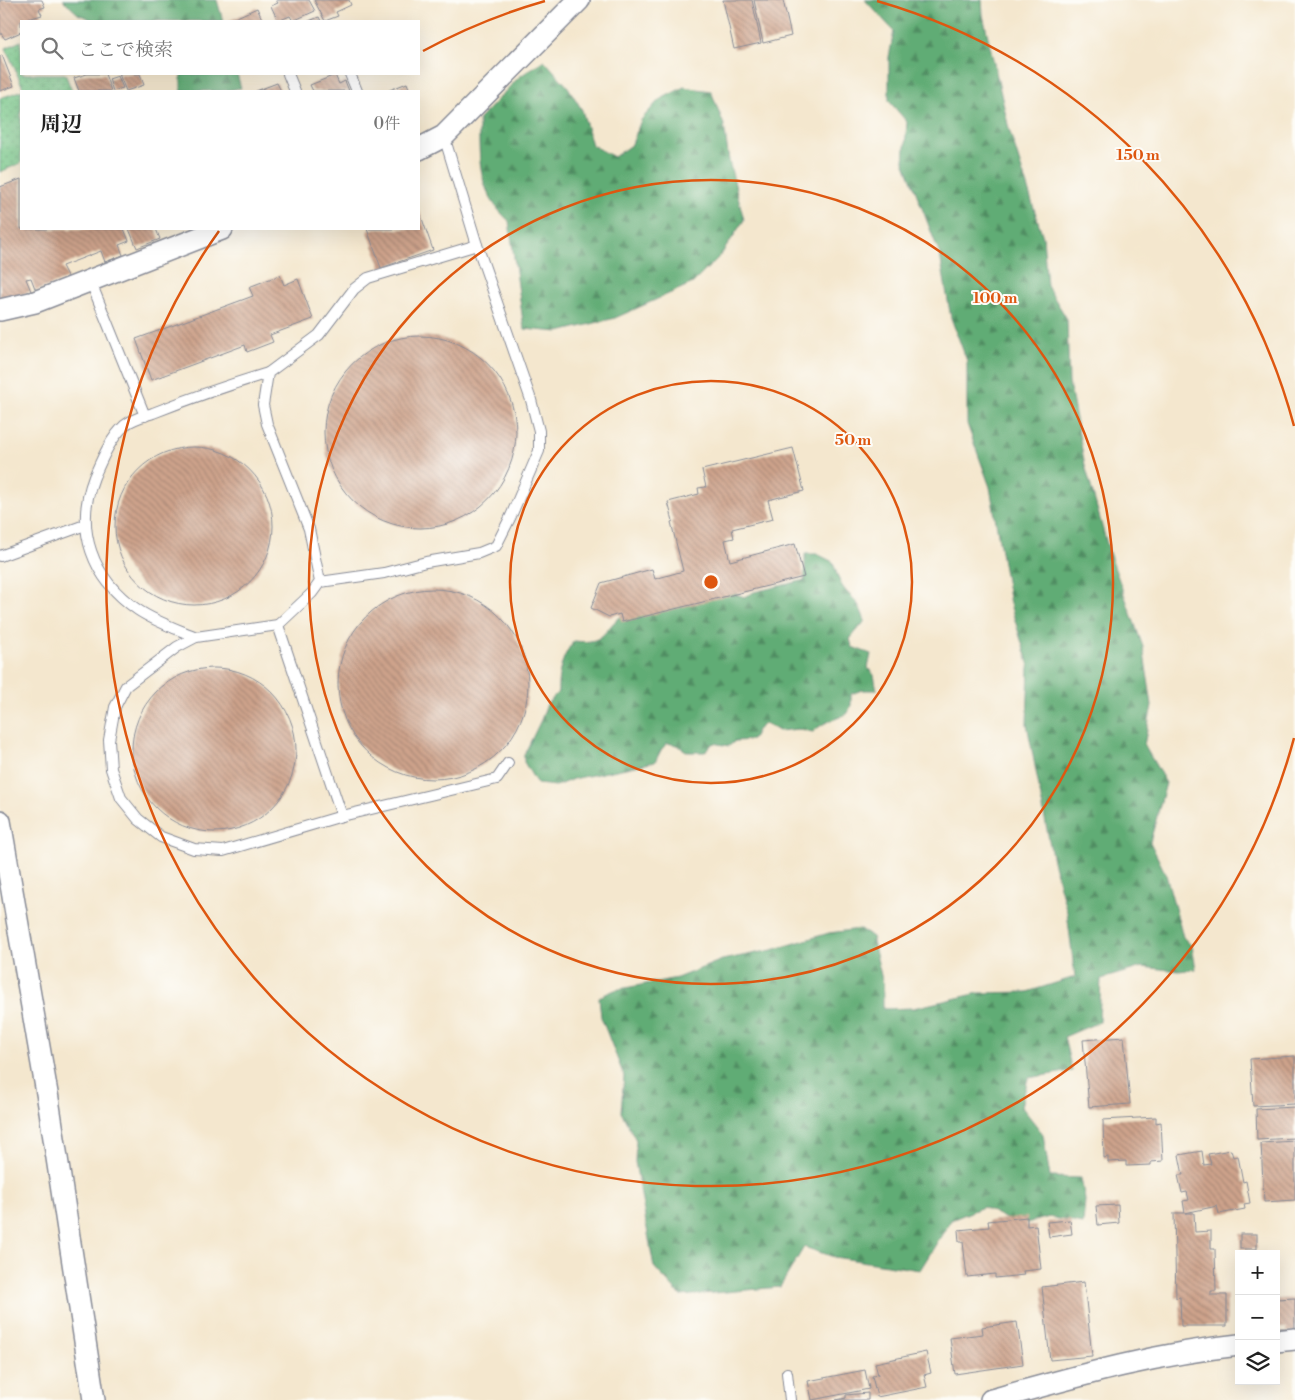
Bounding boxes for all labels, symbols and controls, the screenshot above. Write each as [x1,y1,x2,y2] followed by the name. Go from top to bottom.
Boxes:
[20,20,420,75] search box
[38,34,66,62] icon: search
[78,38,173,62] text: ここで検索
[40,112,82,138] text: 周辺
[373,114,400,134] text: 0件
[1116,146,1160,165] text: 150 m
[973,289,1018,308] text: 100 m
[835,431,871,450] text: 50 m
[702,573,720,591] centre of rings
[1235,1250,1280,1385] map controls
[1235,1250,1280,1295] button: +
[1235,1295,1280,1340] button: −
[1235,1340,1280,1385] button: layers

